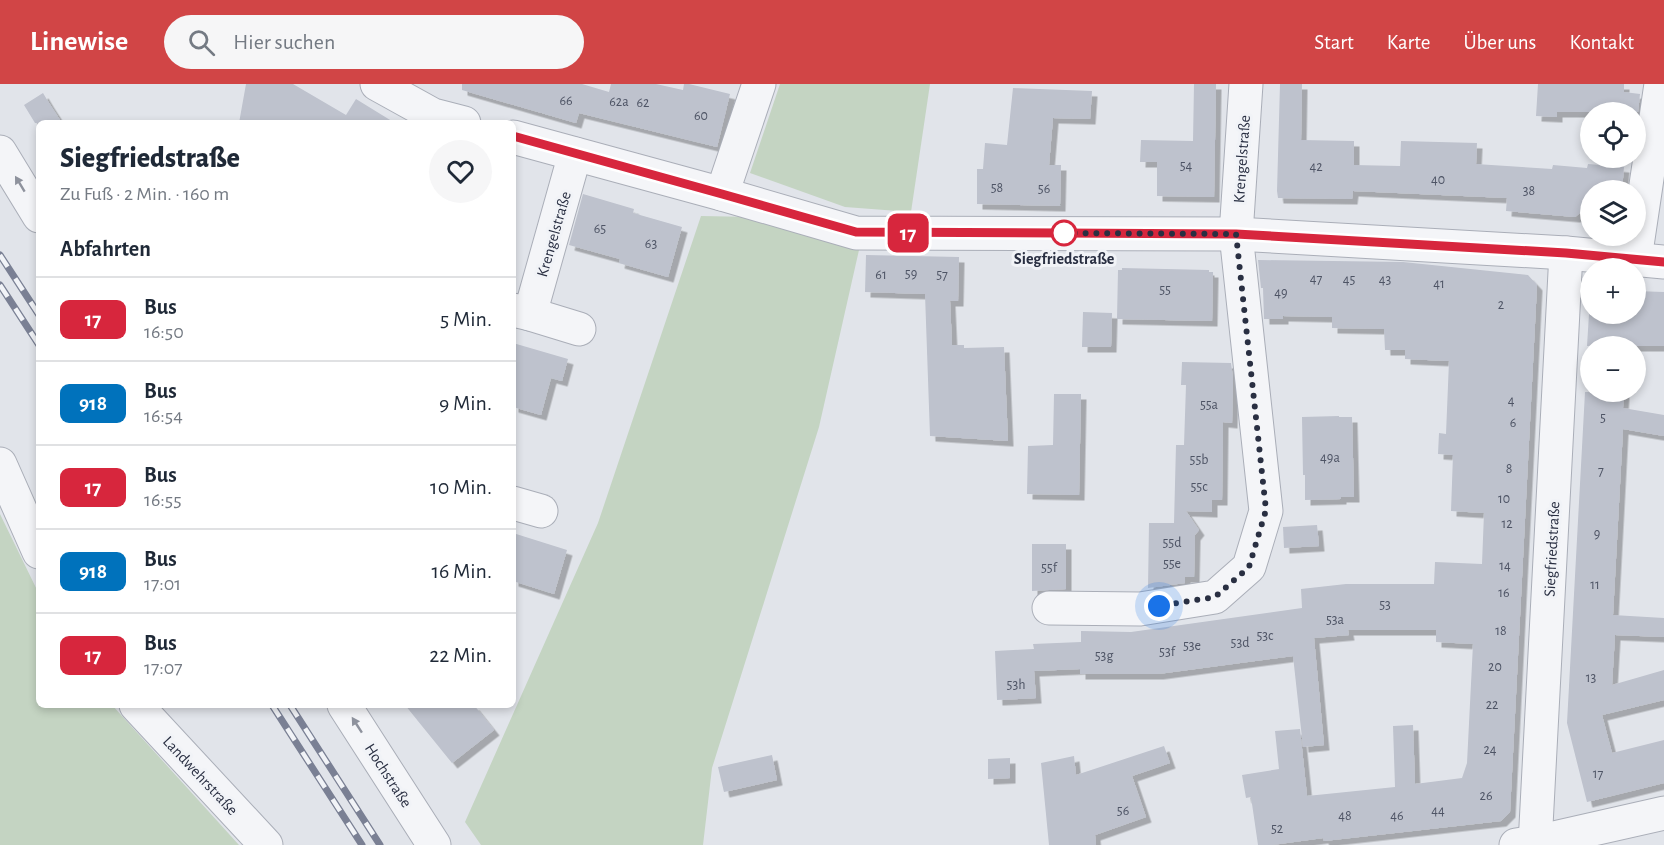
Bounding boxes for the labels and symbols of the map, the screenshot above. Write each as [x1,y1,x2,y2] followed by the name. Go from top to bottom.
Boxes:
[559,94,573,108] house number: 66
[609,95,629,109] house number: 62a
[637,96,649,110] house number: 62
[694,109,708,123] house number: 60
[1231,115,1253,204] street label: Krengelstraße
[1180,159,1193,173] house number: 54
[1309,160,1323,174] house number: 42
[1431,173,1445,187] house number: 40
[14,176,25,192] one-way arrow
[991,181,1003,195] house number: 58
[1038,182,1050,196] house number: 56
[1523,184,1535,198] house number: 38
[534,190,574,279] street label: Krengelstraße
[881,214,935,252] line badge: 17
[1051,220,1077,246] marker: Siegfriedstraße
[594,222,606,236] house number: 65
[645,237,657,251] house number: 63
[1014,251,1115,267] place label: Siegfriedstraße
[905,267,917,281] house number: 59
[875,268,887,282] house number: 61
[936,268,948,282] house number: 57
[1310,272,1322,286] house number: 47
[1343,273,1355,287] house number: 45
[1379,273,1391,287] house number: 43
[1433,277,1445,291] house number: 41
[1159,283,1171,297] house number: 55
[1274,286,1288,300] house number: 49
[1498,298,1504,312] house number: 2
[1508,394,1515,408] house number: 4
[1200,398,1219,412] house number: 55a
[1600,411,1606,425] house number: 5
[1510,416,1516,430] house number: 6
[1320,451,1340,465] house number: 49a
[1190,453,1208,467] house number: 55b
[1506,462,1512,476] house number: 8
[1598,464,1604,478] house number: 7
[1190,480,1208,494] house number: 55c
[1498,492,1510,506] house number: 10
[1542,501,1562,597] street label: Siegfriedstraße
[1501,517,1513,531] house number: 12
[1594,527,1600,541] house number: 9
[1163,536,1181,550] house number: 55d
[1163,557,1181,571] house number: 55e
[1499,559,1511,573] house number: 14
[1041,561,1058,575] house number: 55f
[1590,578,1600,592] house number: 11
[1498,586,1510,600] house number: 16
[1144,591,1174,621] your location
[1379,598,1391,612] house number: 53
[1326,613,1345,627] house number: 53a
[1495,624,1507,638] house number: 18
[1256,629,1274,643] house number: 53c
[1231,636,1249,650] house number: 53d
[1183,639,1201,653] house number: 53e
[1159,645,1176,659] house number: 53f
[1095,649,1113,663] house number: 53g
[1488,660,1502,674] house number: 20
[1586,671,1597,685] house number: 13
[1007,678,1025,692] house number: 53h
[1486,698,1498,712] house number: 22
[352,717,363,733] one-way arrow
[160,733,241,818] street label: Landwehrstraße
[362,741,415,810] street label: Hochstraße
[1483,743,1497,757] house number: 24
[1593,767,1603,781] house number: 17
[1480,789,1492,803] house number: 26
[1117,804,1129,818] house number: 56
[1431,804,1445,818] house number: 44
[1338,809,1352,823] house number: 48
[1390,809,1404,823] house number: 46
[1271,822,1283,836] house number: 52

